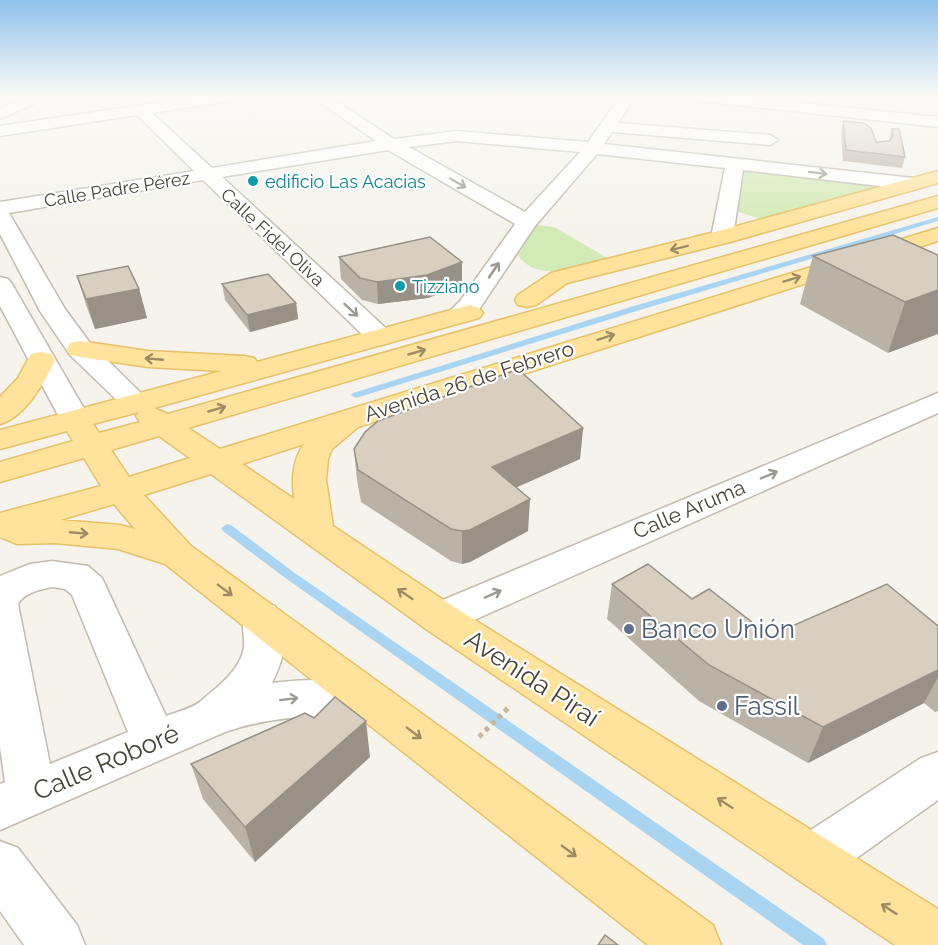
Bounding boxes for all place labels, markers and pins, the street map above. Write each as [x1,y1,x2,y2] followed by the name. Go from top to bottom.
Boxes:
[265,171,426,192] place label: edificio Las Acacias
[246,174,260,188] marker: edificio Las Acacias
[412,276,480,297] place label: Tizziano
[393,279,407,293] marker: Tizziano
[641,614,795,644] place label: Banco Unión
[622,622,636,636] marker: Banco Unión
[734,691,801,721] place label: Fassil
[715,699,729,713] marker: Fassil

